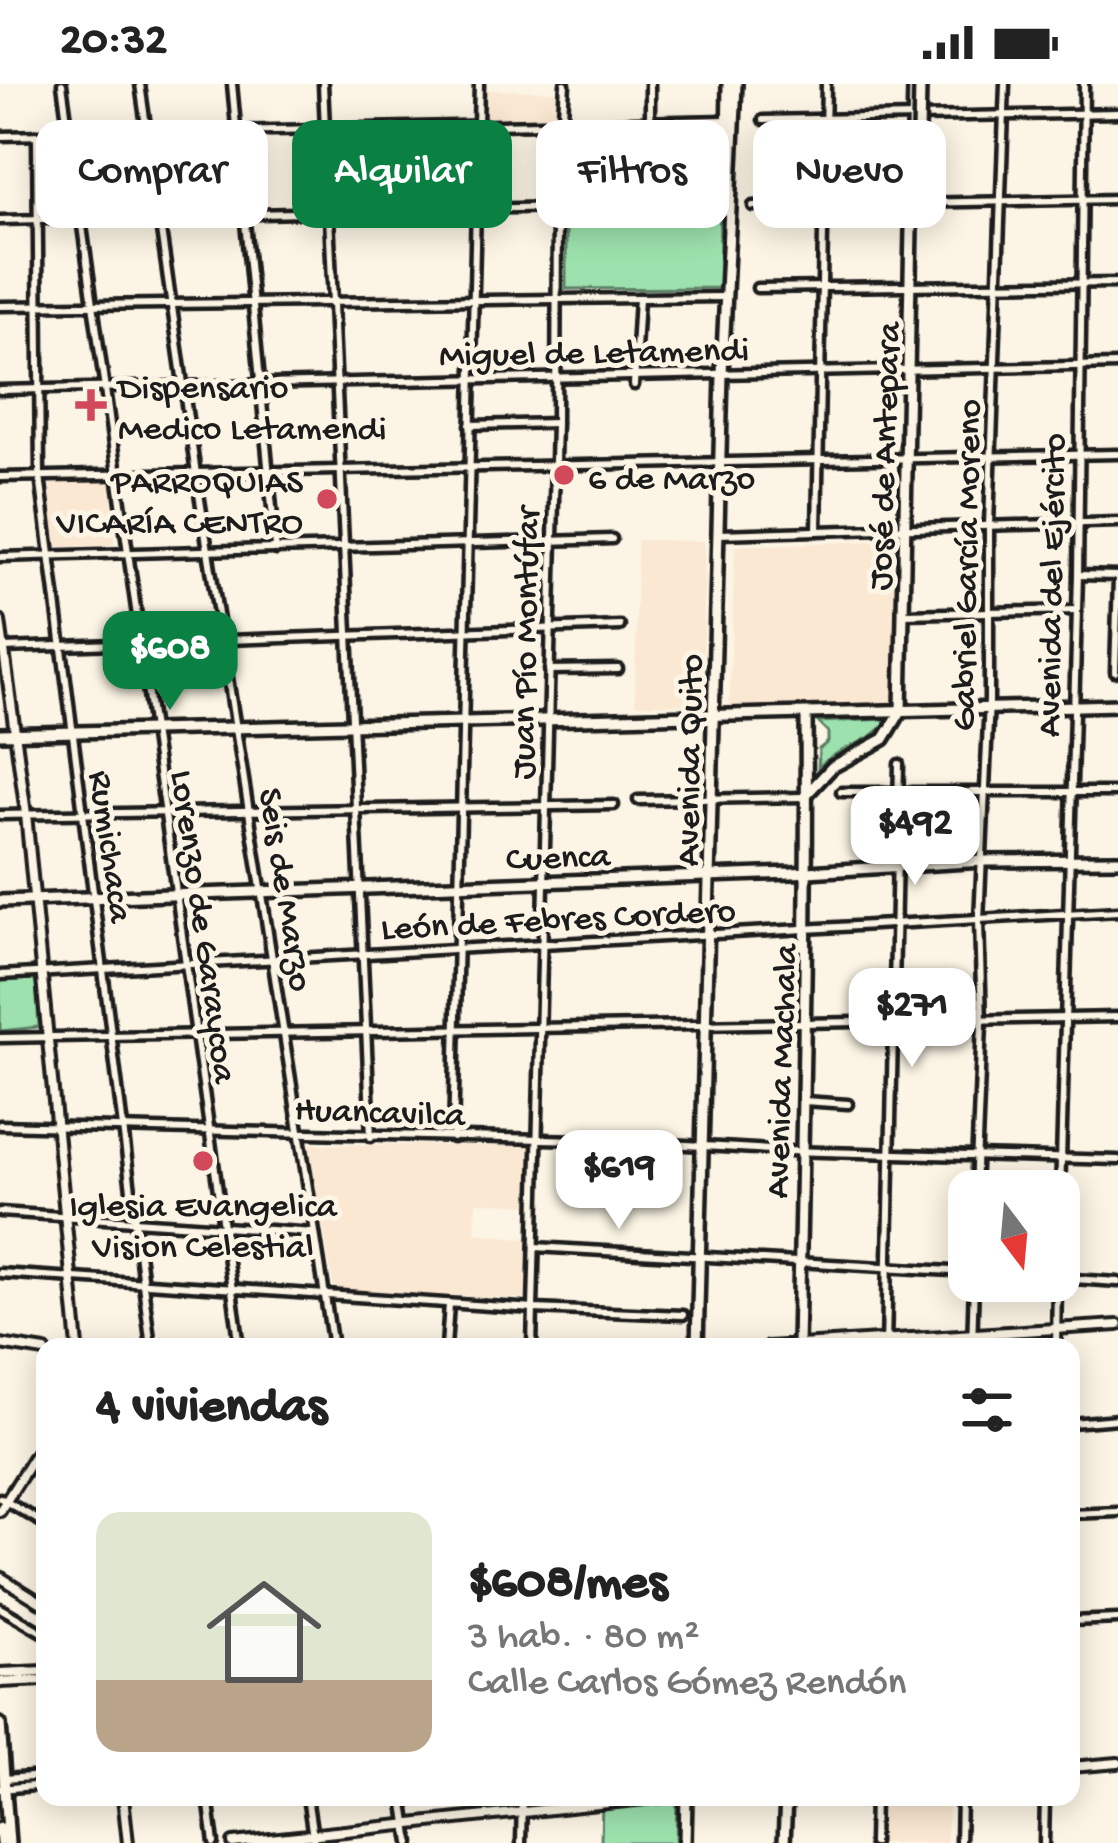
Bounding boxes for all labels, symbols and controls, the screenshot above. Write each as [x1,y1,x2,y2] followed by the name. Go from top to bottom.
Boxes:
[60,16,167,69] text: 20:32
[36,120,268,228] chip: Comprar
[292,120,512,228] chip: Alquilar
[536,120,729,228] chip: Filtros
[753,120,946,228] chip: Nuevo
[861,320,914,591] street label: José de Antepara
[439,331,749,380] street label: Miguel de Letamendi
[116,369,387,453] place label: Dispensario Medico Letamendi
[75,389,107,421] marker: Dispensario Medico Letamendi
[945,399,994,731] street label: Gabriel García Moreno
[1030,433,1079,737] street label: Avenida del Ejército
[588,460,755,503] place label: 6 de Marzo
[551,462,577,488] marker: 6 de Marzo
[55,463,303,547] place label: PARROQUIAS VICARÍA CENTRO
[314,486,340,512] marker: PARROQUIAS VICARÍA CENTRO
[505,503,552,780] street label: Juan Pío Montúfar
[99,611,241,713] pin: $608
[130,627,210,673] text: $608
[669,654,716,867] street label: Avenida Quito
[76,768,140,927] street label: Rumichaca
[157,768,244,1087] street label: Lorenzo de Garaycoa
[245,785,320,995] street label: Seis de Marzo
[844,786,986,888] pin: $492
[878,802,952,848] text: $492
[505,837,612,884] street label: Cuenca
[380,892,737,953] street label: León de Febres Cordero
[759,942,810,1199] street label: Avenida Machala
[841,968,983,1070] pin: $271
[876,984,948,1030] text: $271
[294,1091,467,1140] street label: Huancavilca
[548,1130,690,1232] pin: $619
[583,1146,655,1192] text: $619
[190,1148,216,1174] marker: Iglesia Evangelica Vision Celestial
[948,1170,1080,1302] north arrow
[948,1170,1080,1302] map controls
[69,1187,338,1271] place label: Iglesia Evangelica Vision Celestial
[954,1377,1020,1443] icon: filters
[96,1380,327,1440] text: 4 viviendas
[468,1556,667,1616] text: $608/mes
[192,1560,336,1704] icon: home
[468,1616,700,1662] text: 3 hab. · 80 m²
[468,1662,906,1708] text: Calle Carlos Gómez Rendón

